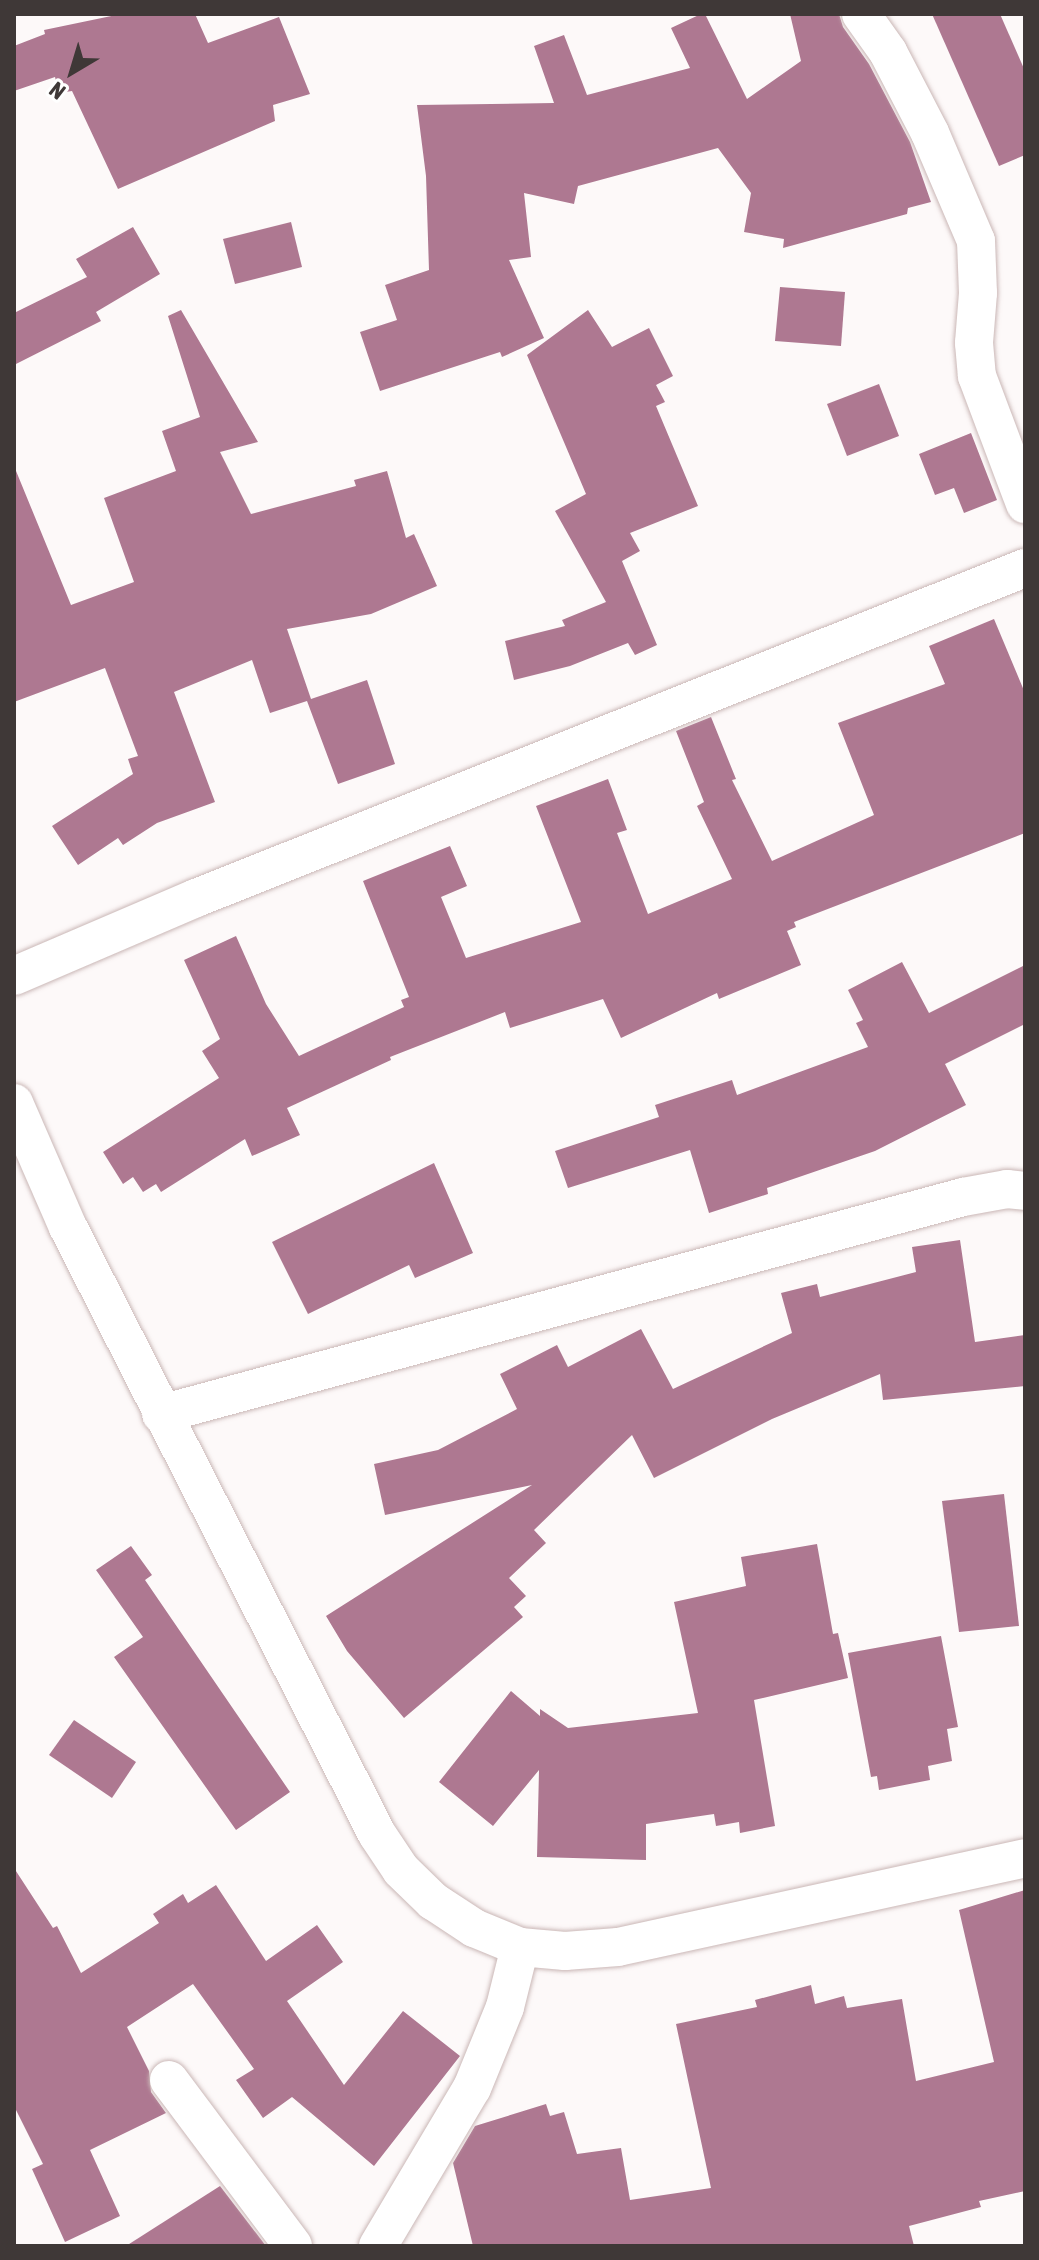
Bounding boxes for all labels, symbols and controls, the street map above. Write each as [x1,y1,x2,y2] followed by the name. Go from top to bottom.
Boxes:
[32,32,112,112] north arrow
[44,77,70,105] text: N

